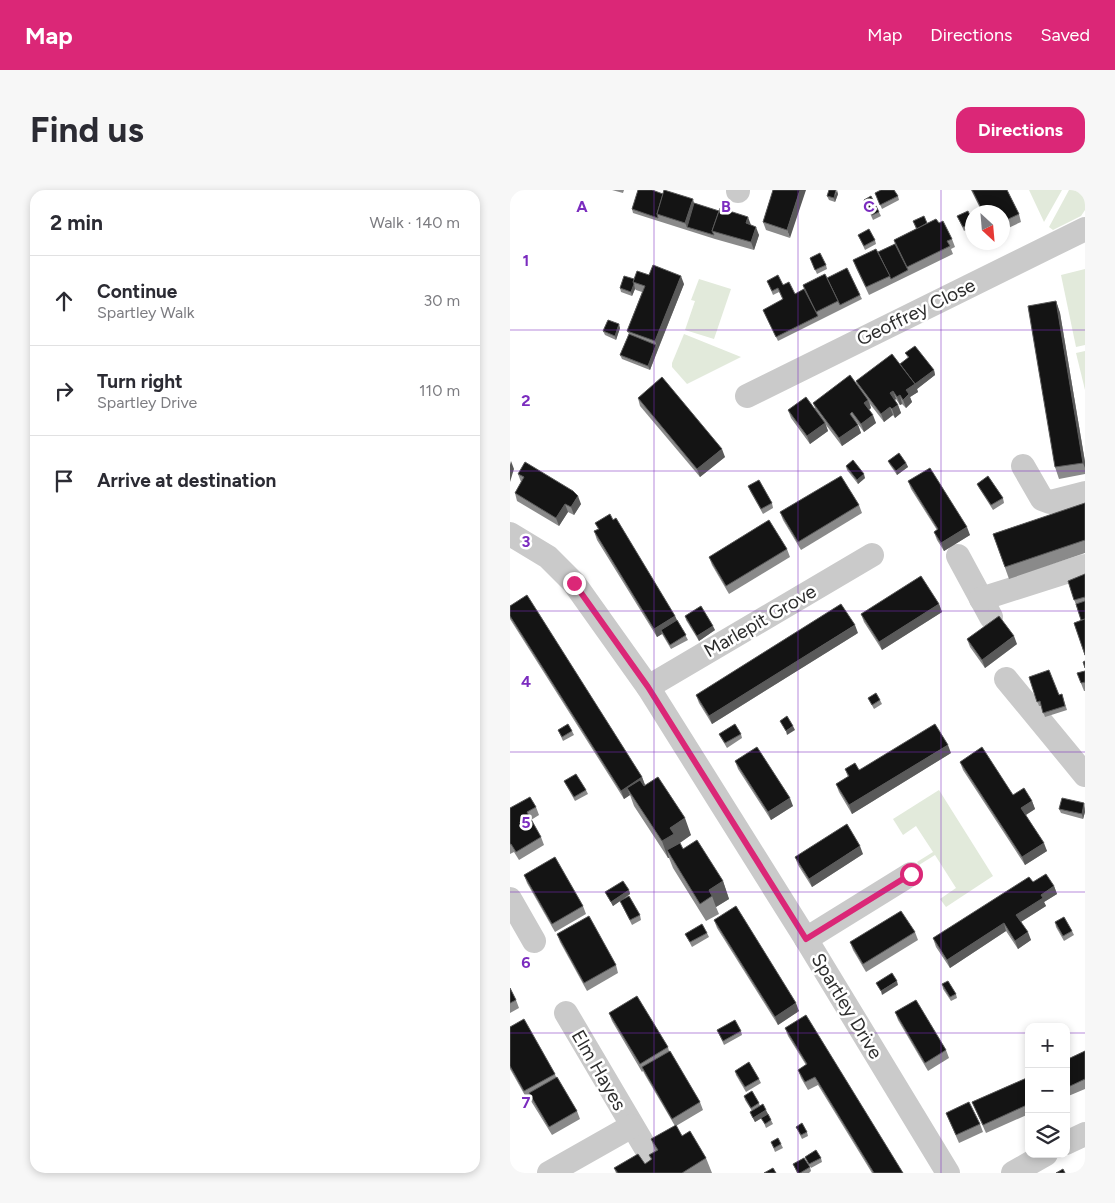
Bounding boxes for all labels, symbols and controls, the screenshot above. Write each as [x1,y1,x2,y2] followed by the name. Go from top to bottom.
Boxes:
[25,21,73,50] text: Map
[867,24,902,46] text: Map
[930,24,1012,46] text: Directions
[1040,24,1090,46] text: Saved
[956,107,1085,153] button: Directions
[30,109,144,151] text: Find us
[576,197,588,216] text: A
[721,197,731,216] text: B
[863,197,875,216] text: C
[965,205,1010,250] north arrow
[50,210,103,235] text: 2 min
[370,213,460,232] text: Walk · 140 m
[523,251,529,270] text: 1
[853,273,979,351] street label: Geoffrey Close
[97,280,177,303] text: Continue
[50,287,78,315] icon: ahead
[423,291,460,310] text: 30 m
[97,303,194,322] text: Spartley Walk
[97,370,183,393] text: Turn right
[50,377,78,405] icon: right
[419,381,460,400] text: 110 m
[521,391,531,410] text: 2
[97,393,197,412] text: Spartley Drive
[50,467,78,495] icon: arrive
[97,469,276,492] text: Arrive at destination
[522,532,531,551] text: 3
[563,572,586,595] route end
[700,580,820,662] street label: Marlepit Grove
[521,672,531,691] text: 4
[521,813,531,832] text: 5
[900,863,923,886] route start
[806,949,888,1063] street label: Spartley Drive
[521,953,531,972] text: 6
[1025,1023,1070,1158] map controls
[1025,1023,1070,1068] button: +
[567,1026,631,1114] street label: Elm Hayes
[1025,1068,1070,1113] button: −
[522,1093,531,1112] text: 7
[1025,1113,1070,1158] button: layers

